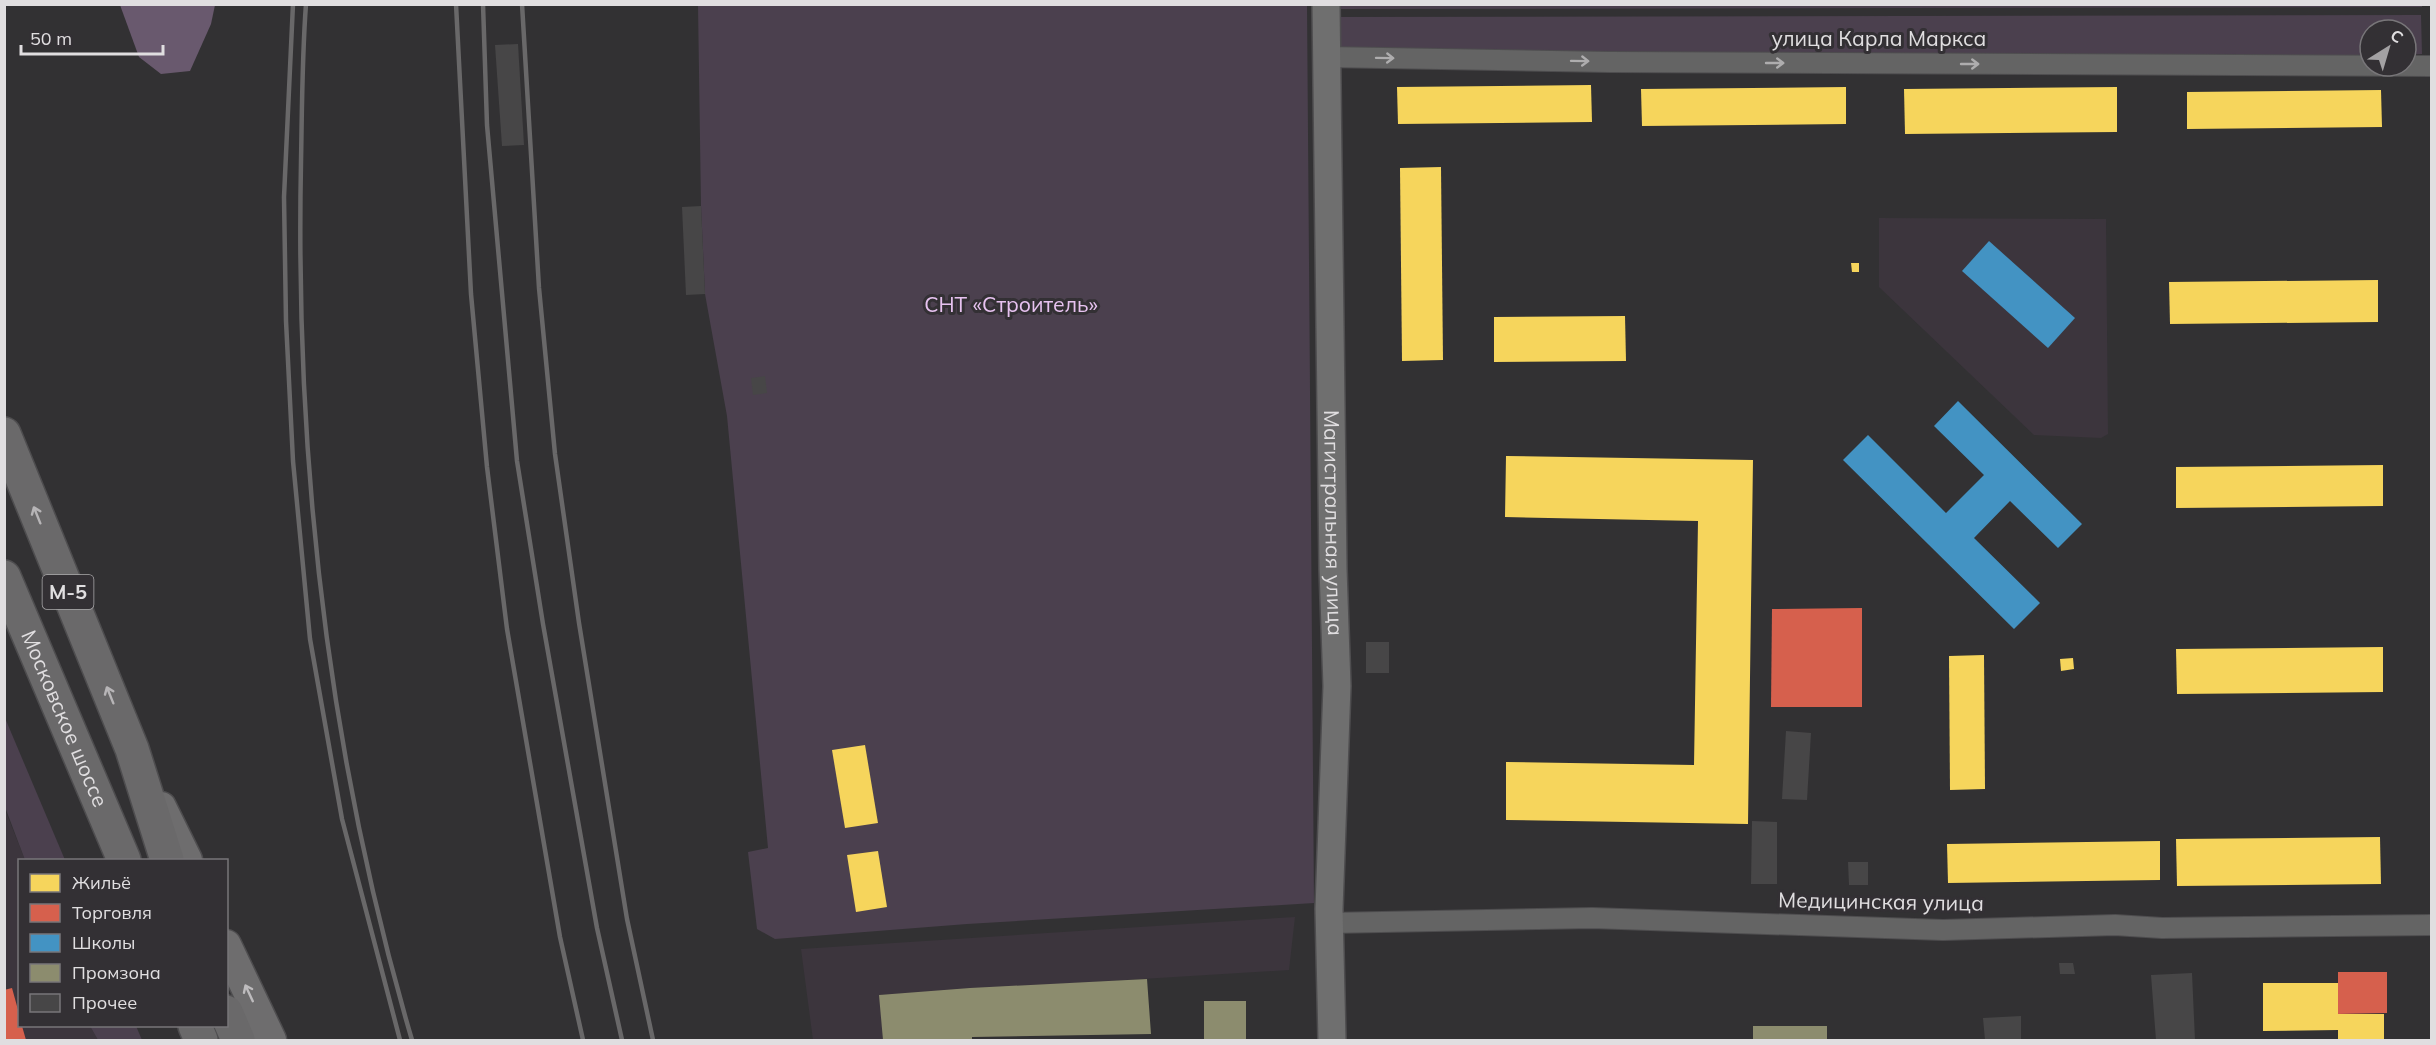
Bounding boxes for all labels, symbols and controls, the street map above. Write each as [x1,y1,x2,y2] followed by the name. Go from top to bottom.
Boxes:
[21,18,164,56] scale bar
[2358,18,2418,78] north arrow
[1772,25,1986,51] street label: улица Карла Маркса
[2387,25,2407,47] text: С
[30,27,72,50] text: 50 m
[1375,52,1395,64] one-way arrow
[1569,55,1589,67] one-way arrow
[1764,57,1784,69] one-way arrow
[1959,58,1979,70] one-way arrow
[924,291,1098,317] park label: СНТ «Строитель»
[1319,410,1349,636] street label: Магистральная улица
[31,506,42,524] one-way arrow
[42,575,94,609] road number: М-5
[16,626,114,811] street label: Московское шоссе
[104,687,115,705] one-way arrow
[18,859,228,1027] legend
[72,871,131,894] text: Жильё
[1778,886,1984,916] street label: Медицинская улица
[72,901,152,924] text: Торговля
[72,931,135,954] text: Школы
[72,961,161,984] text: Промзона
[242,984,254,1002] one-way arrow
[72,991,137,1014] text: Прочее

